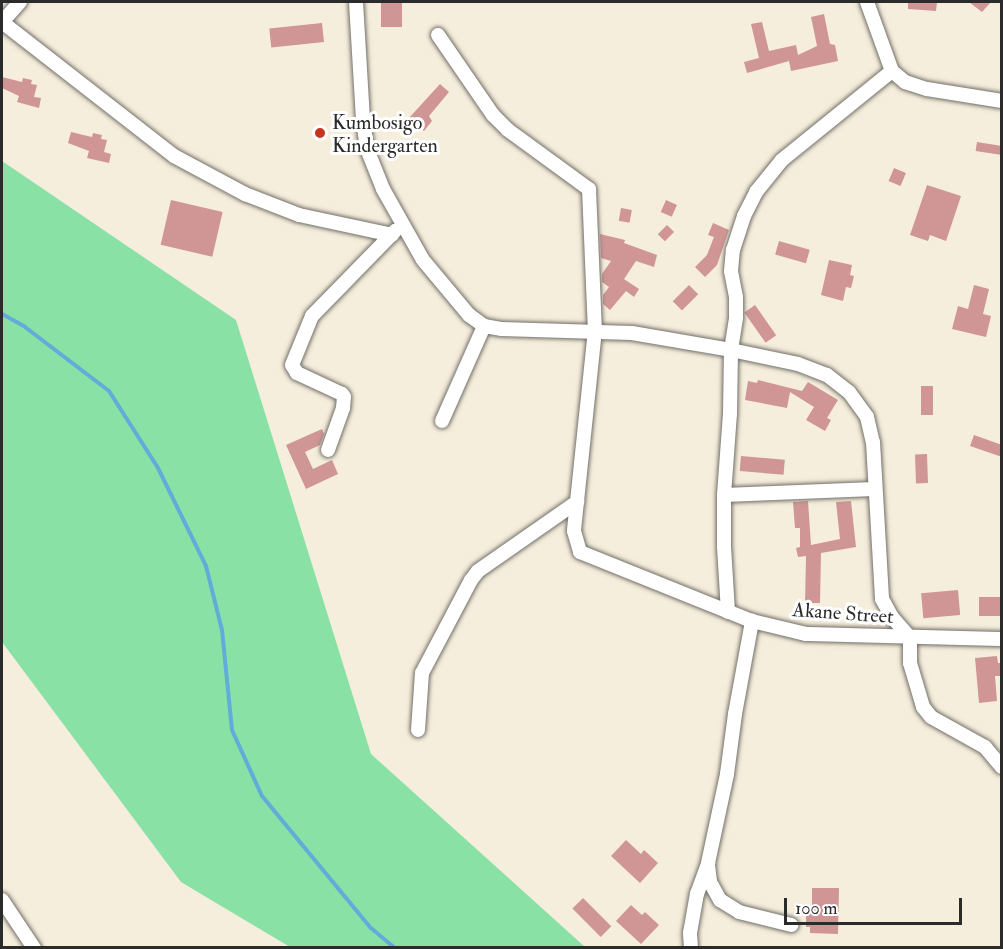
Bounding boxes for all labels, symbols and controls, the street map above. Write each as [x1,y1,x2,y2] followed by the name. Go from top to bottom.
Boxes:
[332,110,438,157] place label: Kumbosigo Kindergarten
[313,126,327,140] marker: Kumbosigo Kindergarten
[792,597,894,629] street label: Akane Street
[787,886,966,924] scale bar
[795,897,838,920] text: 100 m

